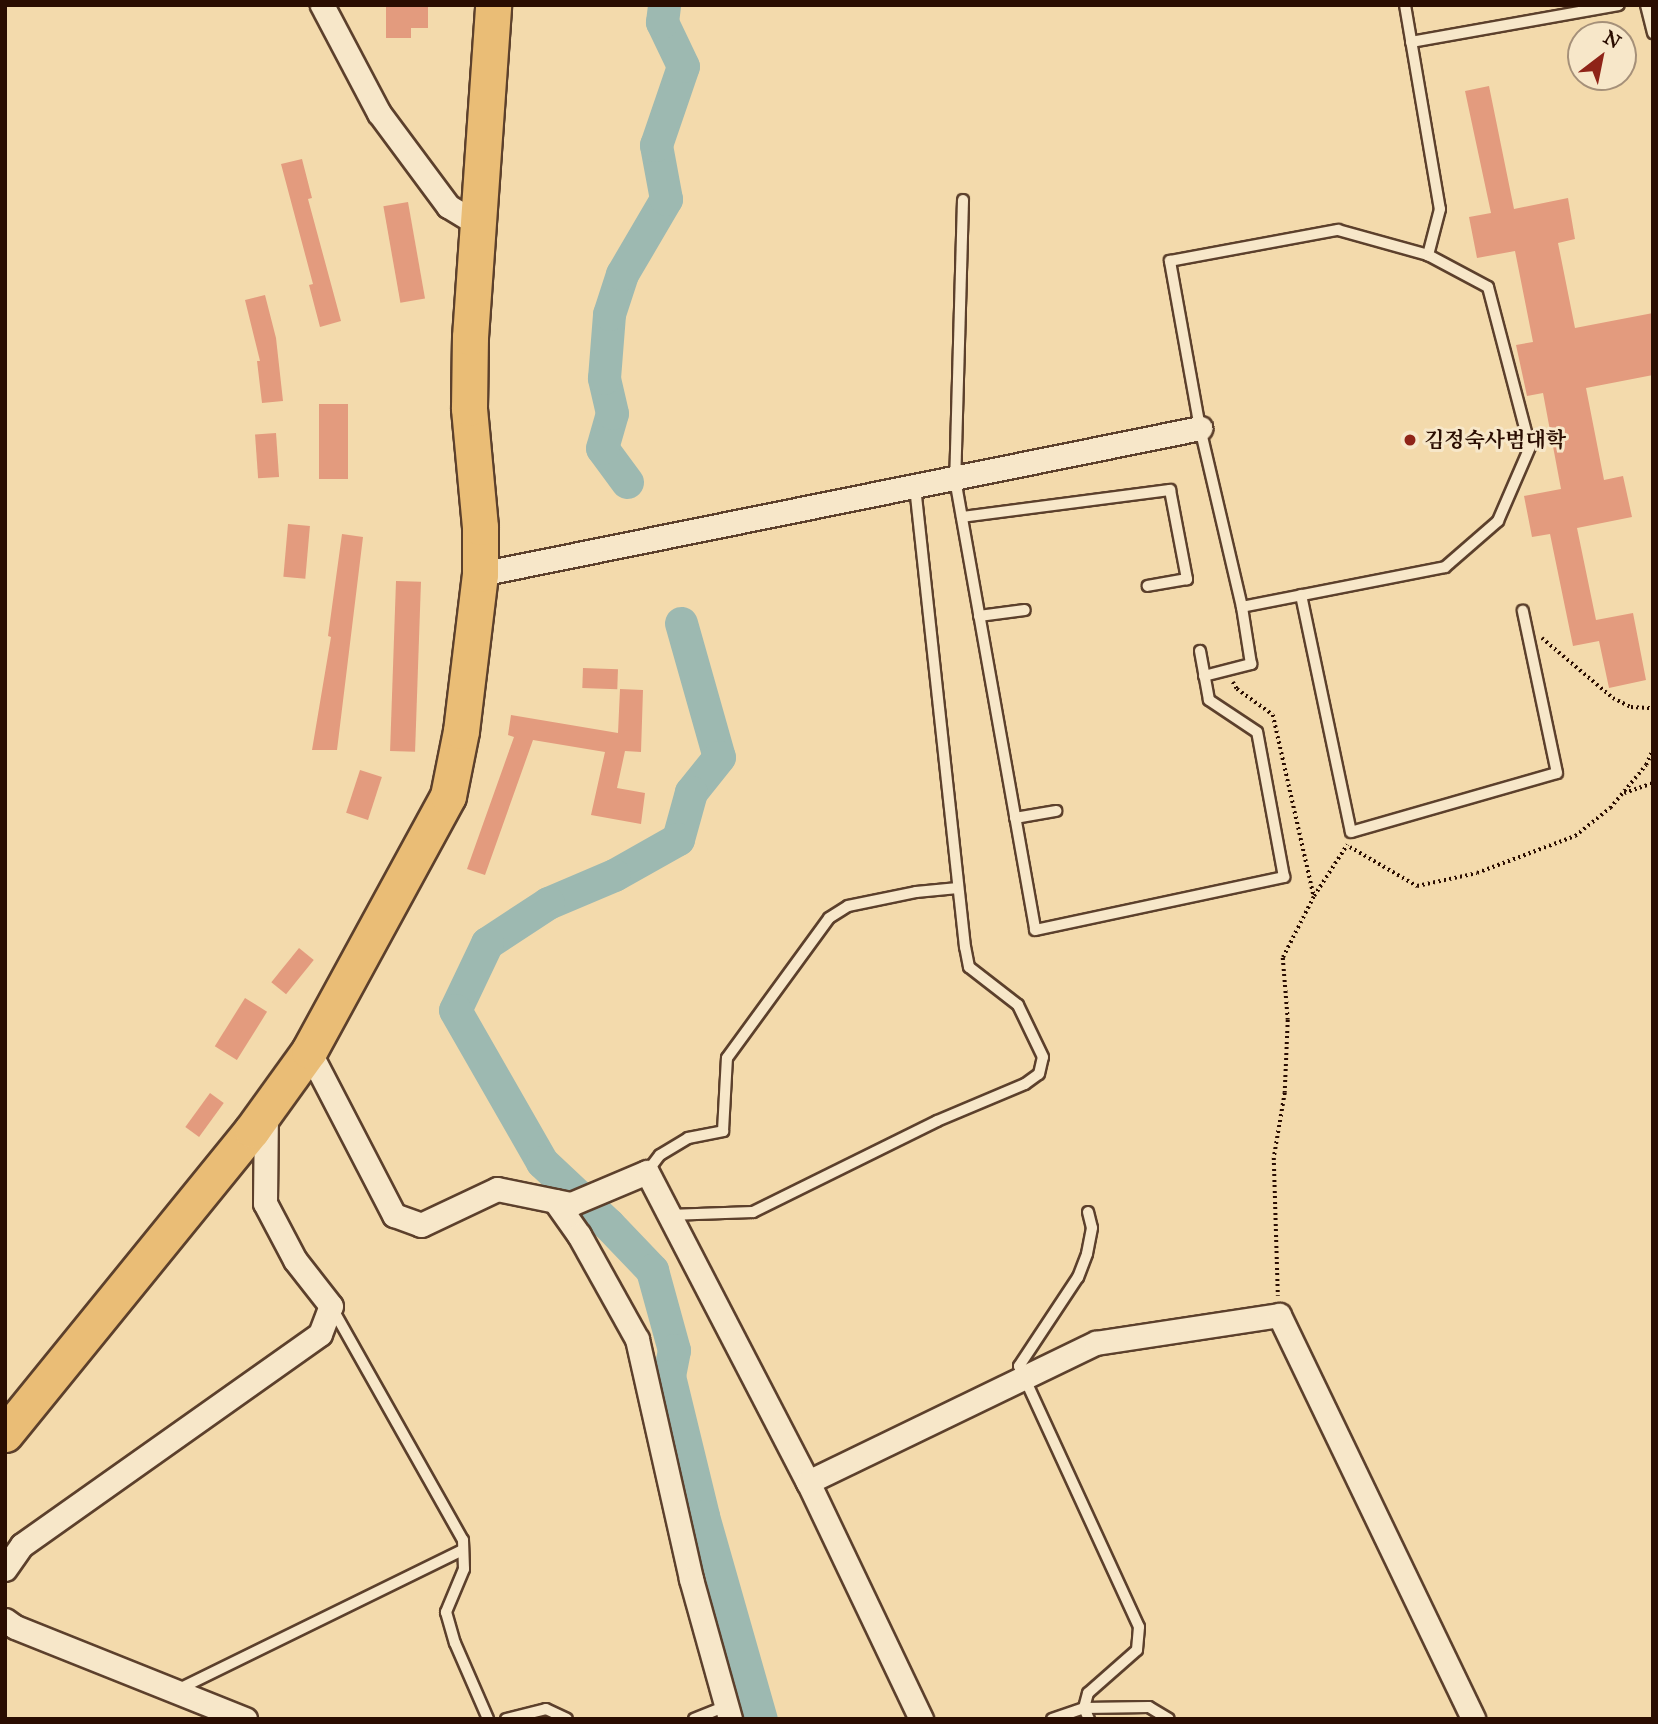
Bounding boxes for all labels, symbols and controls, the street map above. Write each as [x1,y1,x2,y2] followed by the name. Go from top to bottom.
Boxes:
[1567,21,1637,91] north arrow
[1599,25,1625,53] text: N
[1424,427,1566,453] place label: 김정숙사범대학
[1402,432,1418,448] marker: 김정숙사범대학

